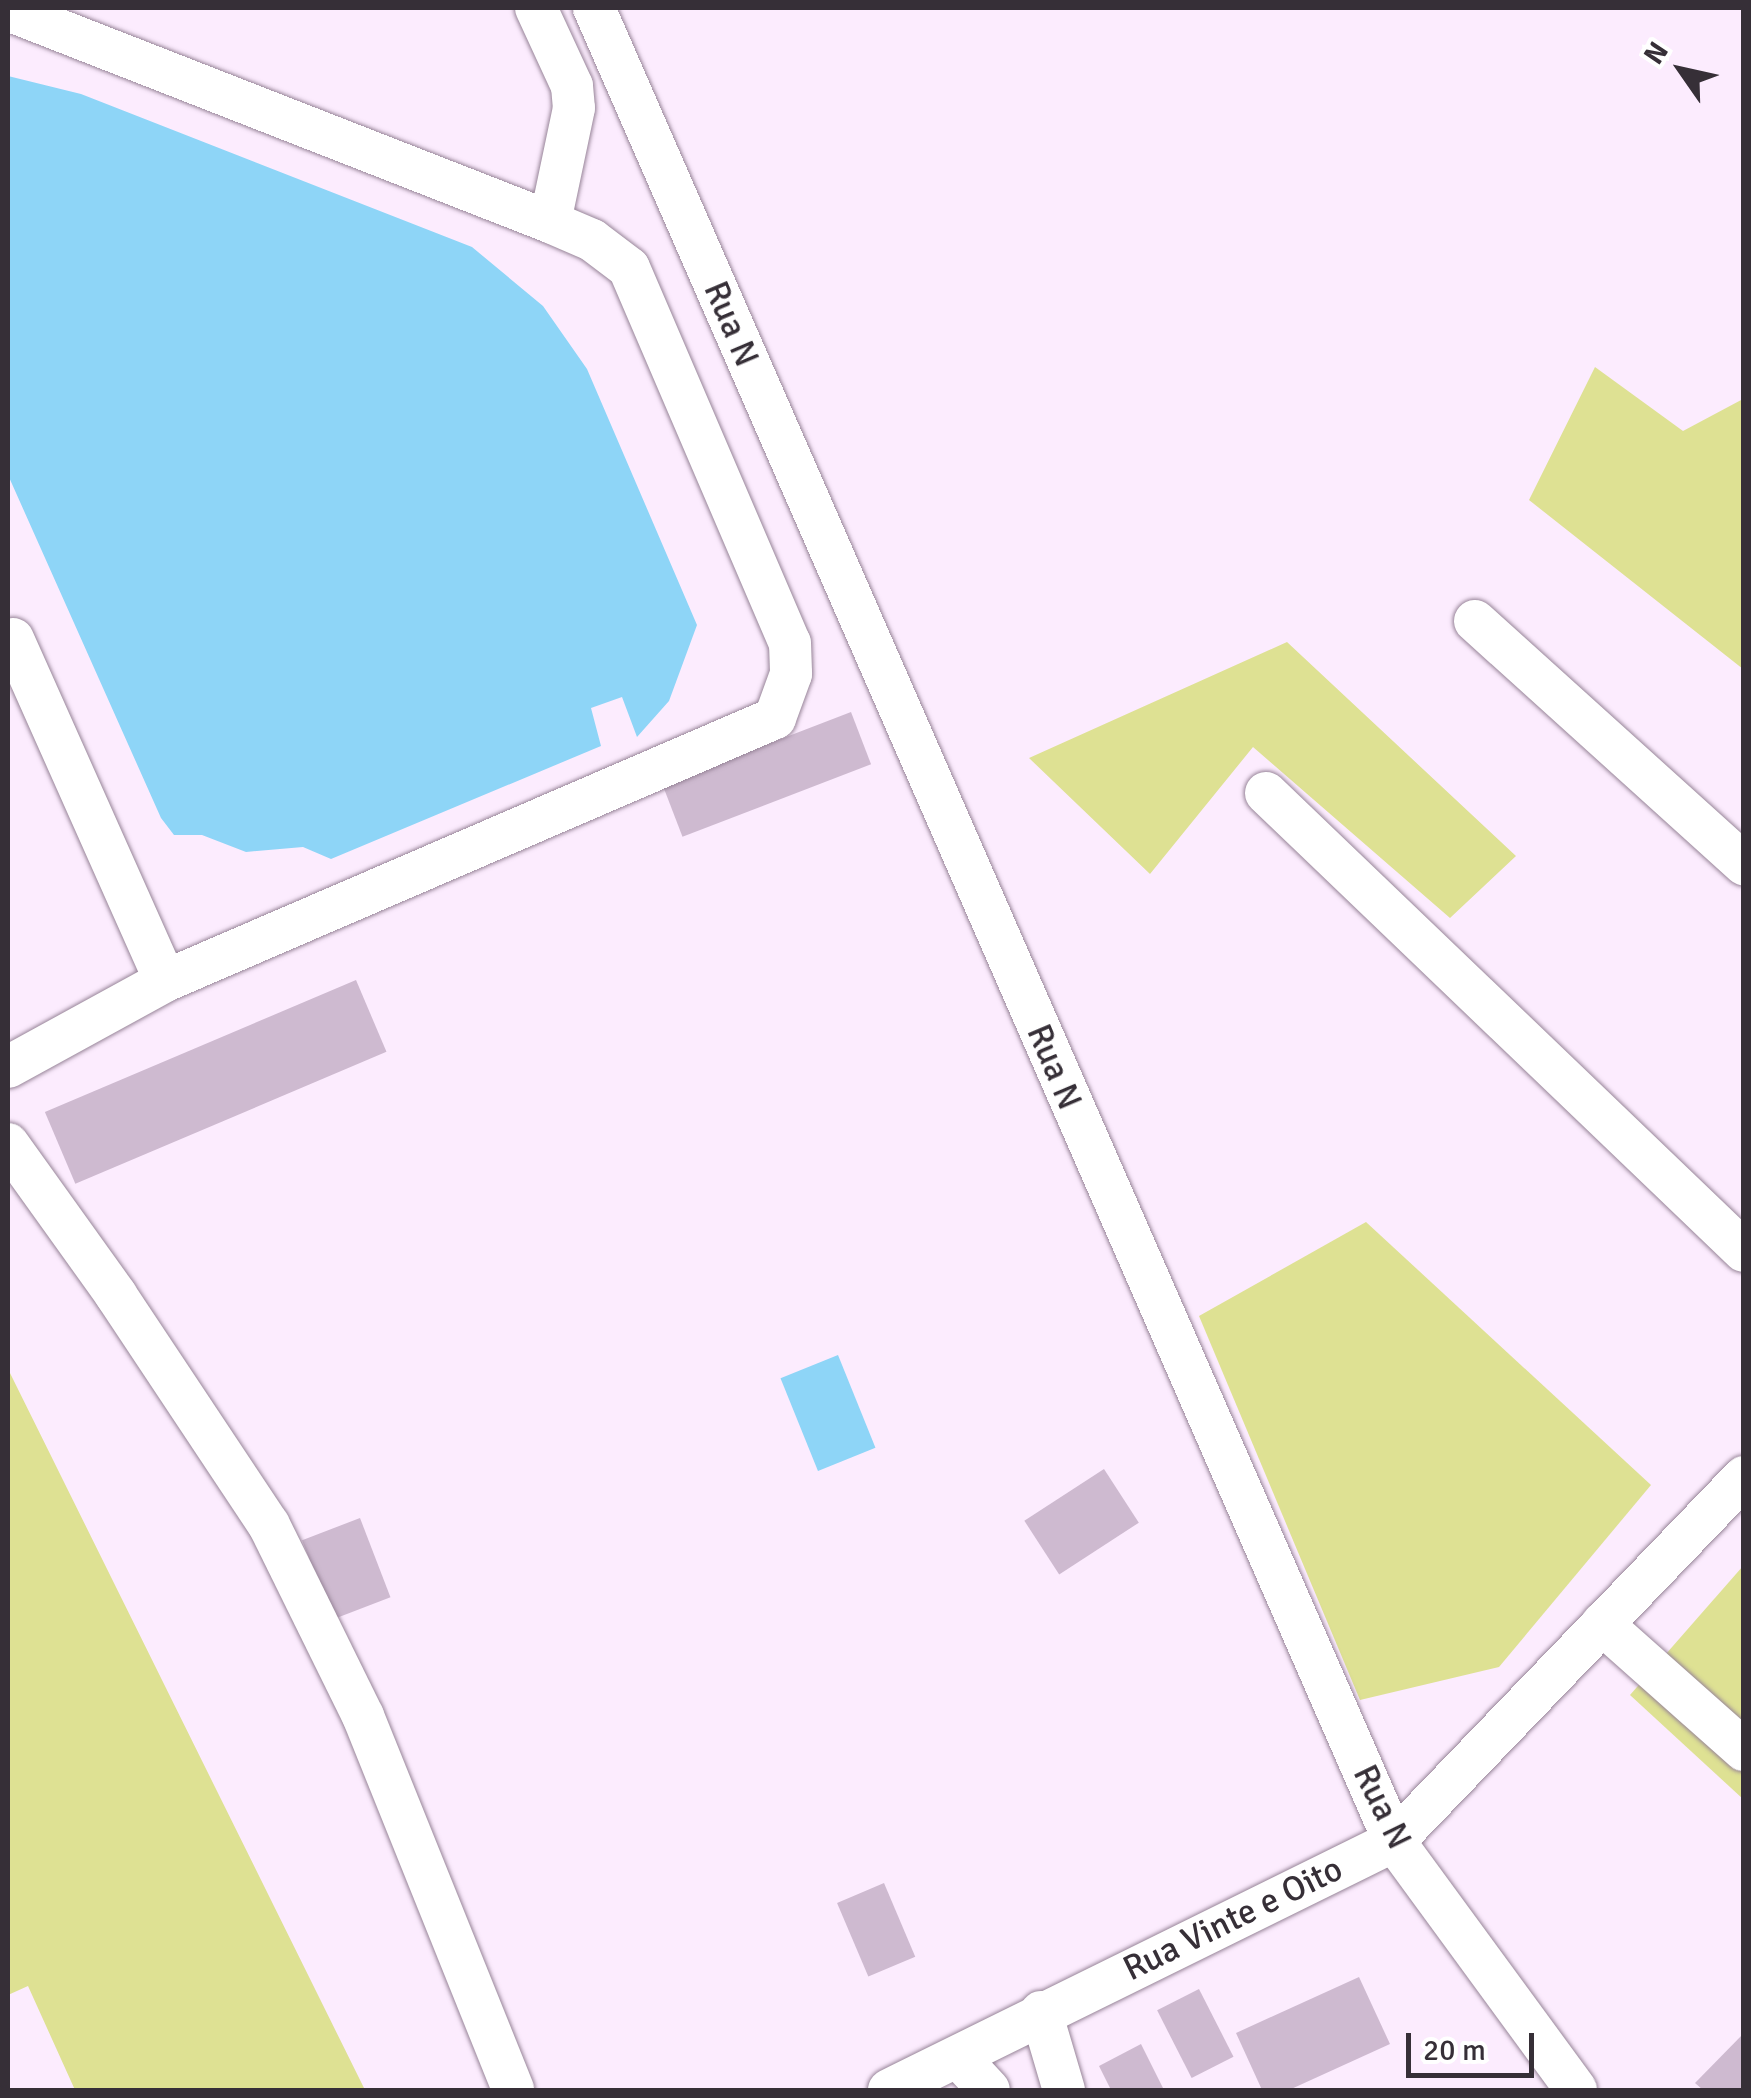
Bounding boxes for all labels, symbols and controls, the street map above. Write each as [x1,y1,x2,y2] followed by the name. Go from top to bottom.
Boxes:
[1631,20,1731,120] north arrow
[1637,36,1676,71] text: N
[694,275,768,373] street label: Rua N
[1017,1018,1091,1116] street label: Rua N
[1344,1758,1420,1856] street label: Rua N
[1117,1848,1349,1990] street label: Rua Vinte e Oito
[1411,2013,1538,2075] scale bar
[1423,2032,1486,2069] text: 20 m

